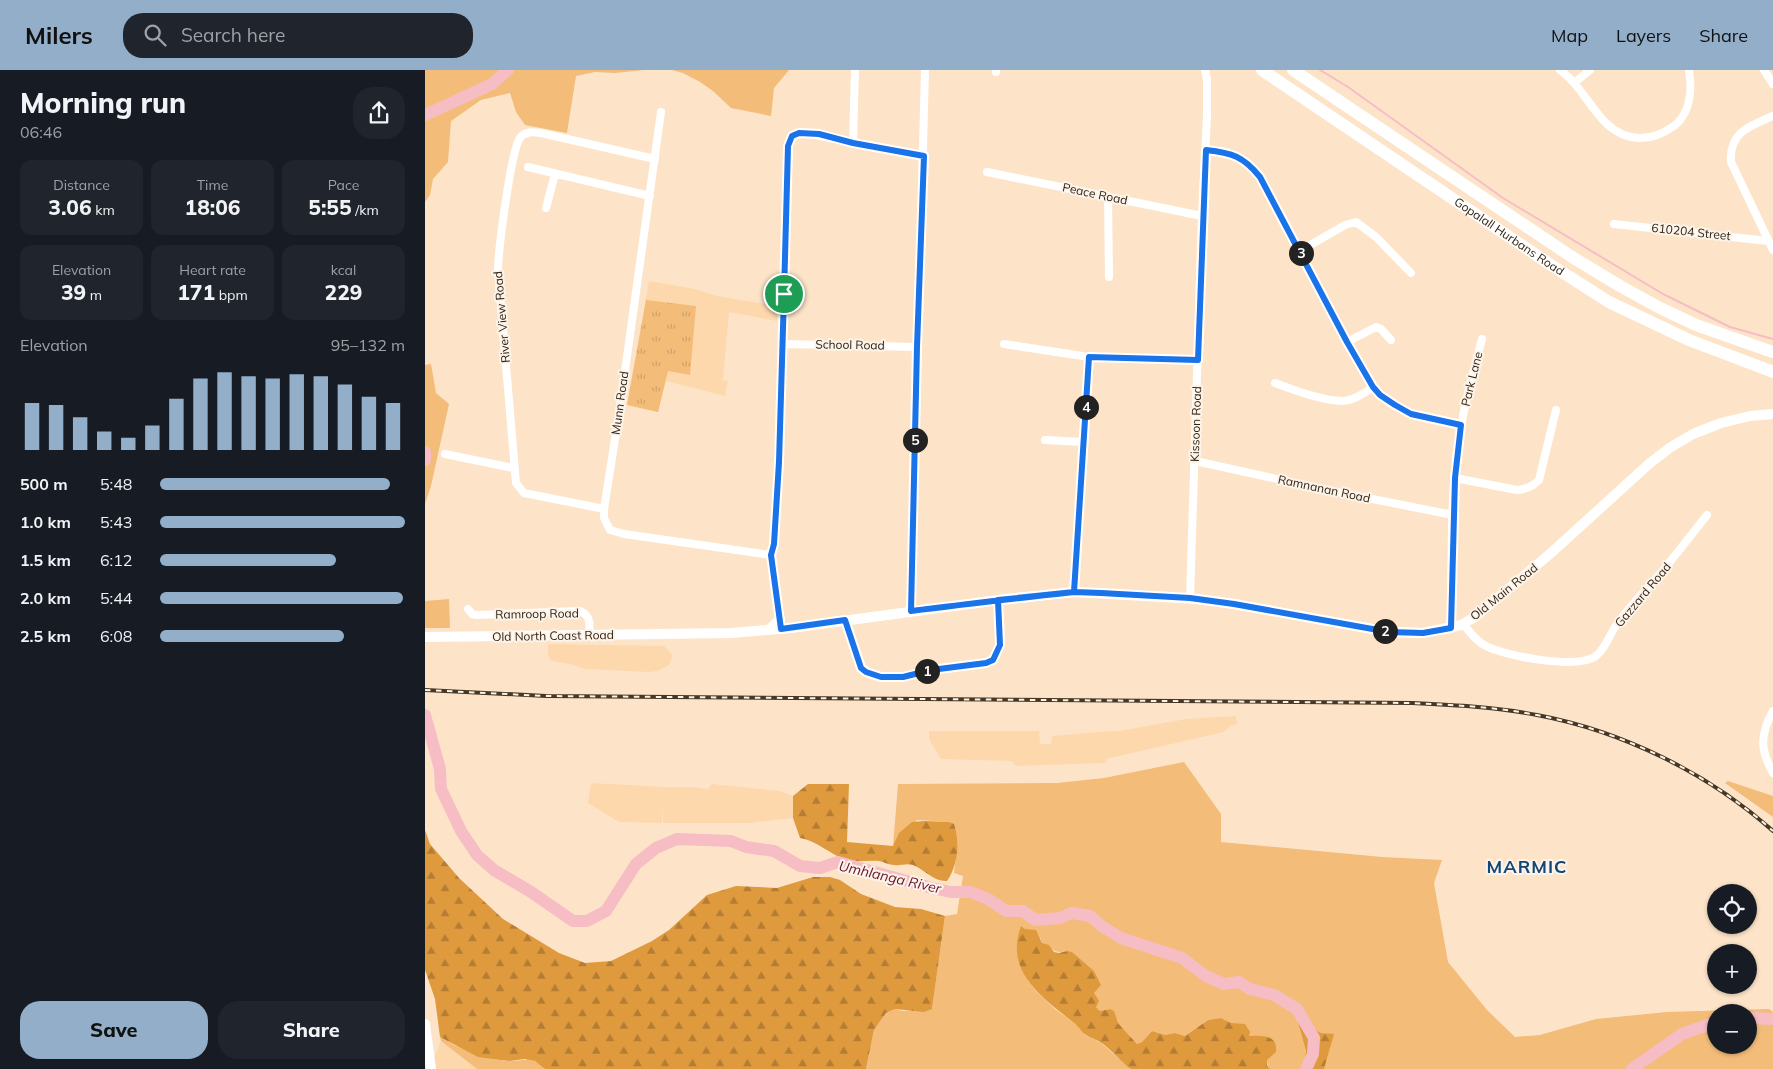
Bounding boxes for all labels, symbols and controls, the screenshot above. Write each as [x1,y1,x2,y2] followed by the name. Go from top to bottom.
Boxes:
[123,13,473,58] search box
[25,20,93,50] text: Milers
[141,21,169,49] icon: search
[181,23,285,47] text: Search here
[1551,24,1588,47] text: Map
[1616,24,1671,47] text: Layers
[1699,24,1748,47] text: Share
[20,85,186,120] text: Morning run
[353,87,405,139] button: share
[20,122,62,142] text: 06:46
[53,176,110,194] text: Distance
[197,176,228,194] text: Time
[328,176,359,194] text: Pace
[1061,179,1129,208] street label: Peace Road
[48,194,92,220] text: 3.06
[185,194,240,220] text: 18:06
[308,194,352,220] text: 5:55
[1451,194,1567,278] street label: Gopalall Hurbans Road
[92,201,115,219] text: km
[352,201,379,219] text: /km
[1651,220,1731,243] street label: 610204 Street
[1289,240,1313,266] pin: 3
[1297,244,1306,262] text: 3
[52,261,111,279] text: Elevation
[179,261,246,279] text: Heart rate
[331,261,356,279] text: kcal
[490,271,513,364] street label: River View Road
[763,273,805,315] pin
[61,279,86,305] text: 39
[177,279,215,305] text: 171
[325,279,362,305] text: 229
[770,280,798,308] icon: arrive
[86,286,102,304] text: m
[215,286,248,304] text: bpm
[20,335,88,355] text: Elevation
[331,335,405,355] text: 95–132 m
[815,336,885,353] street label: School Road
[1457,350,1486,408] street label: Park Lane
[608,370,631,436] street label: Munn Road
[1187,386,1204,462] street label: Kissoon Road
[1073,394,1099,420] pin: 4
[1082,398,1091,416] text: 4
[903,428,927,452] pin: 5
[911,431,920,449] text: 5
[1277,471,1372,506] street label: Ramnanan Road
[20,474,68,494] text: 500 m
[100,474,132,494] text: 5:48
[20,512,71,532] text: 1.0 km
[100,512,132,532] text: 5:43
[20,550,71,570] text: 1.5 km
[100,550,132,570] text: 6:12
[1611,559,1674,630] street label: Gazzard Road
[1467,560,1540,623] street label: Old Main Road
[20,588,71,608] text: 2.0 km
[100,588,132,608] text: 5:44
[495,605,579,622] street label: Ramroop Road
[1373,618,1397,644] pin: 2
[1381,622,1390,640] text: 2
[20,626,71,646] text: 2.5 km
[100,626,132,646] text: 6:08
[492,627,614,644] street label: Old North Coast Road
[915,658,939,684] pin: 1
[923,662,932,680] text: 1
[1487,855,1567,878] district label: MARMIC
[837,857,944,898] water label: Umhlanga River
[1707,884,1757,1054] map controls
[1707,884,1757,934] button: locate
[1707,944,1757,994] button: +
[20,1001,208,1059] button: Save
[218,1001,405,1059] button: Share
[1707,1004,1757,1054] button: −

